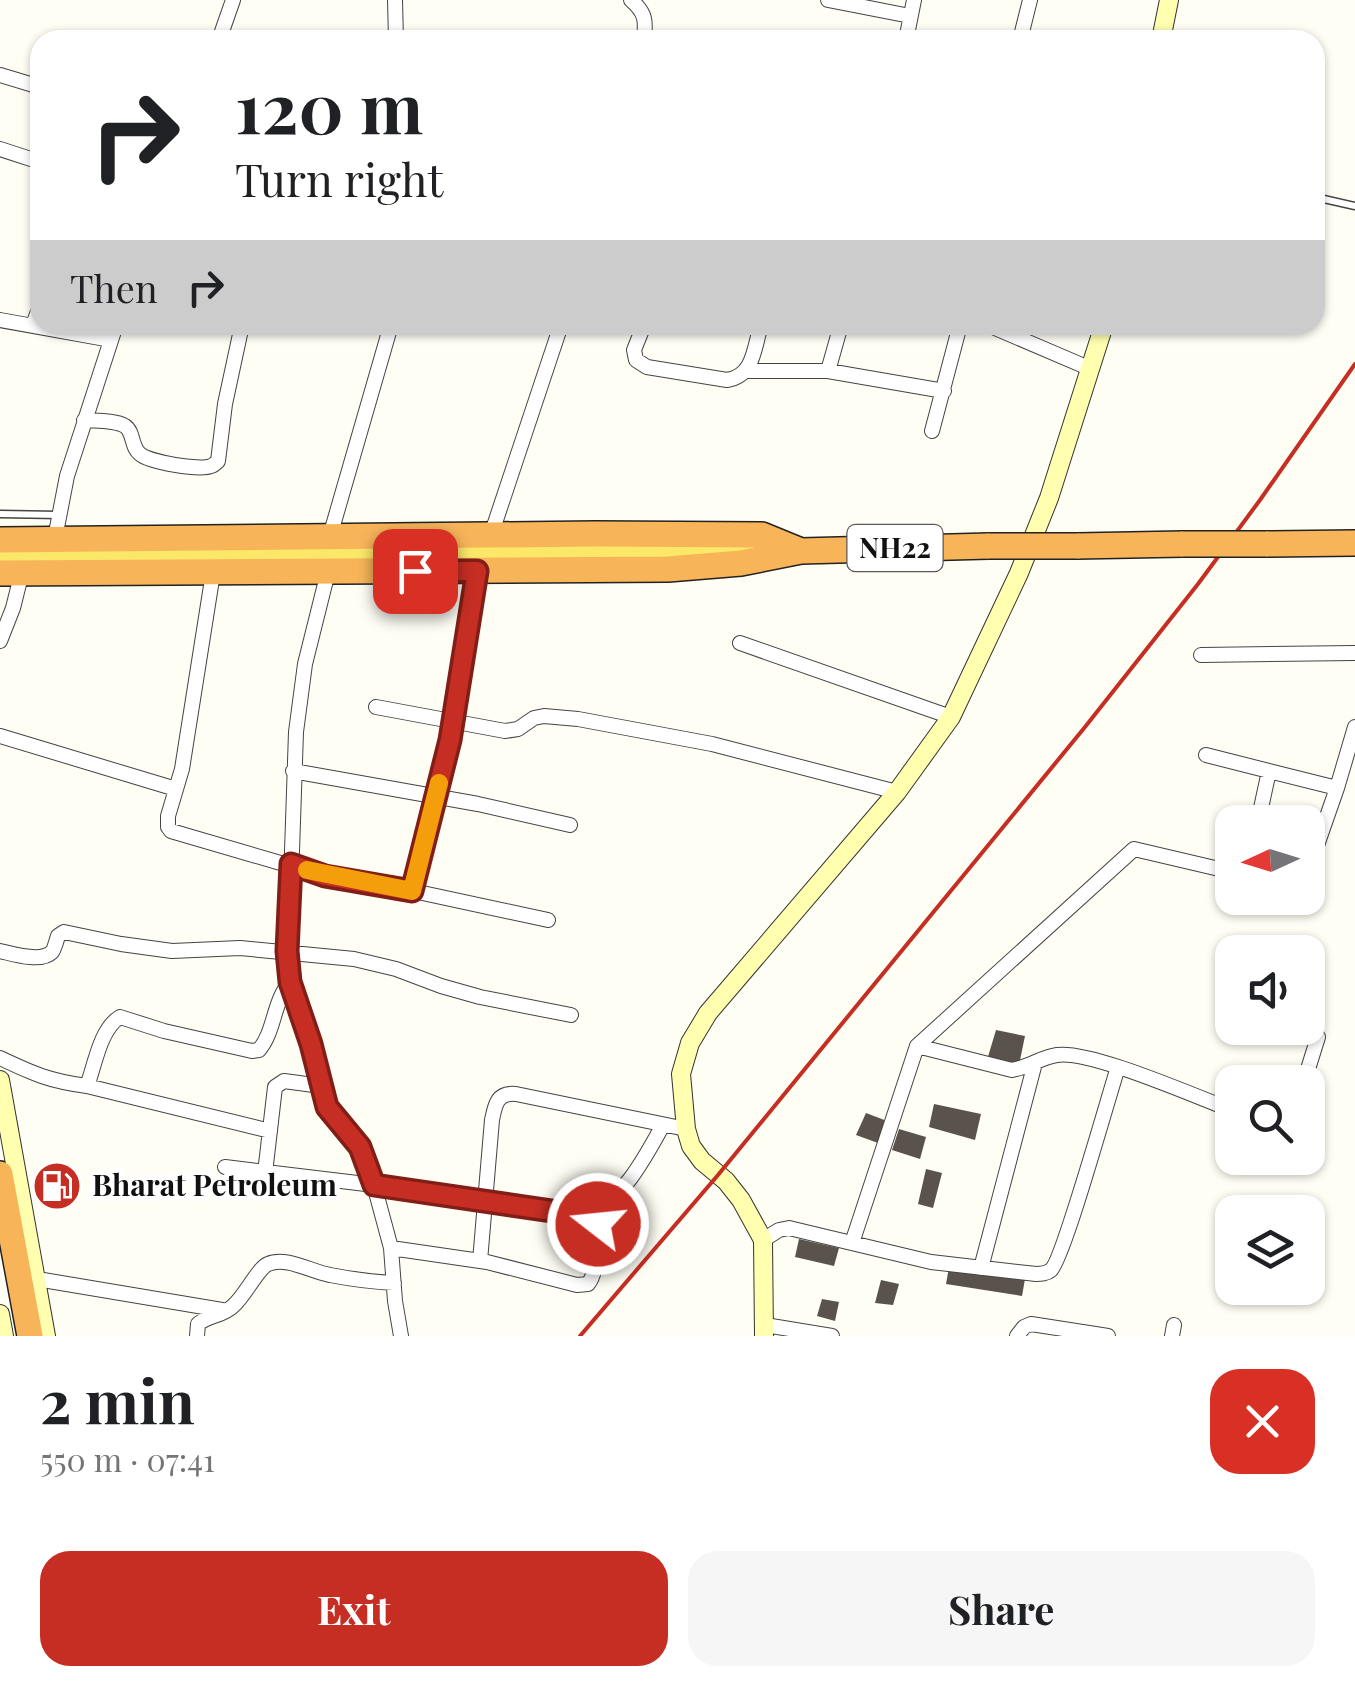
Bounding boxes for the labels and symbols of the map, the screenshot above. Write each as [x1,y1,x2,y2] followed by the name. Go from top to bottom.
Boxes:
[848,525,942,571] road number: NH22
[373,529,458,614] pin
[1215,805,1325,915] north arrow
[31,1160,83,1212] fuel station icon: Bharat Petroleum
[92,1164,337,1204] place label: Bharat Petroleum
[546,1172,650,1276] position arrow

